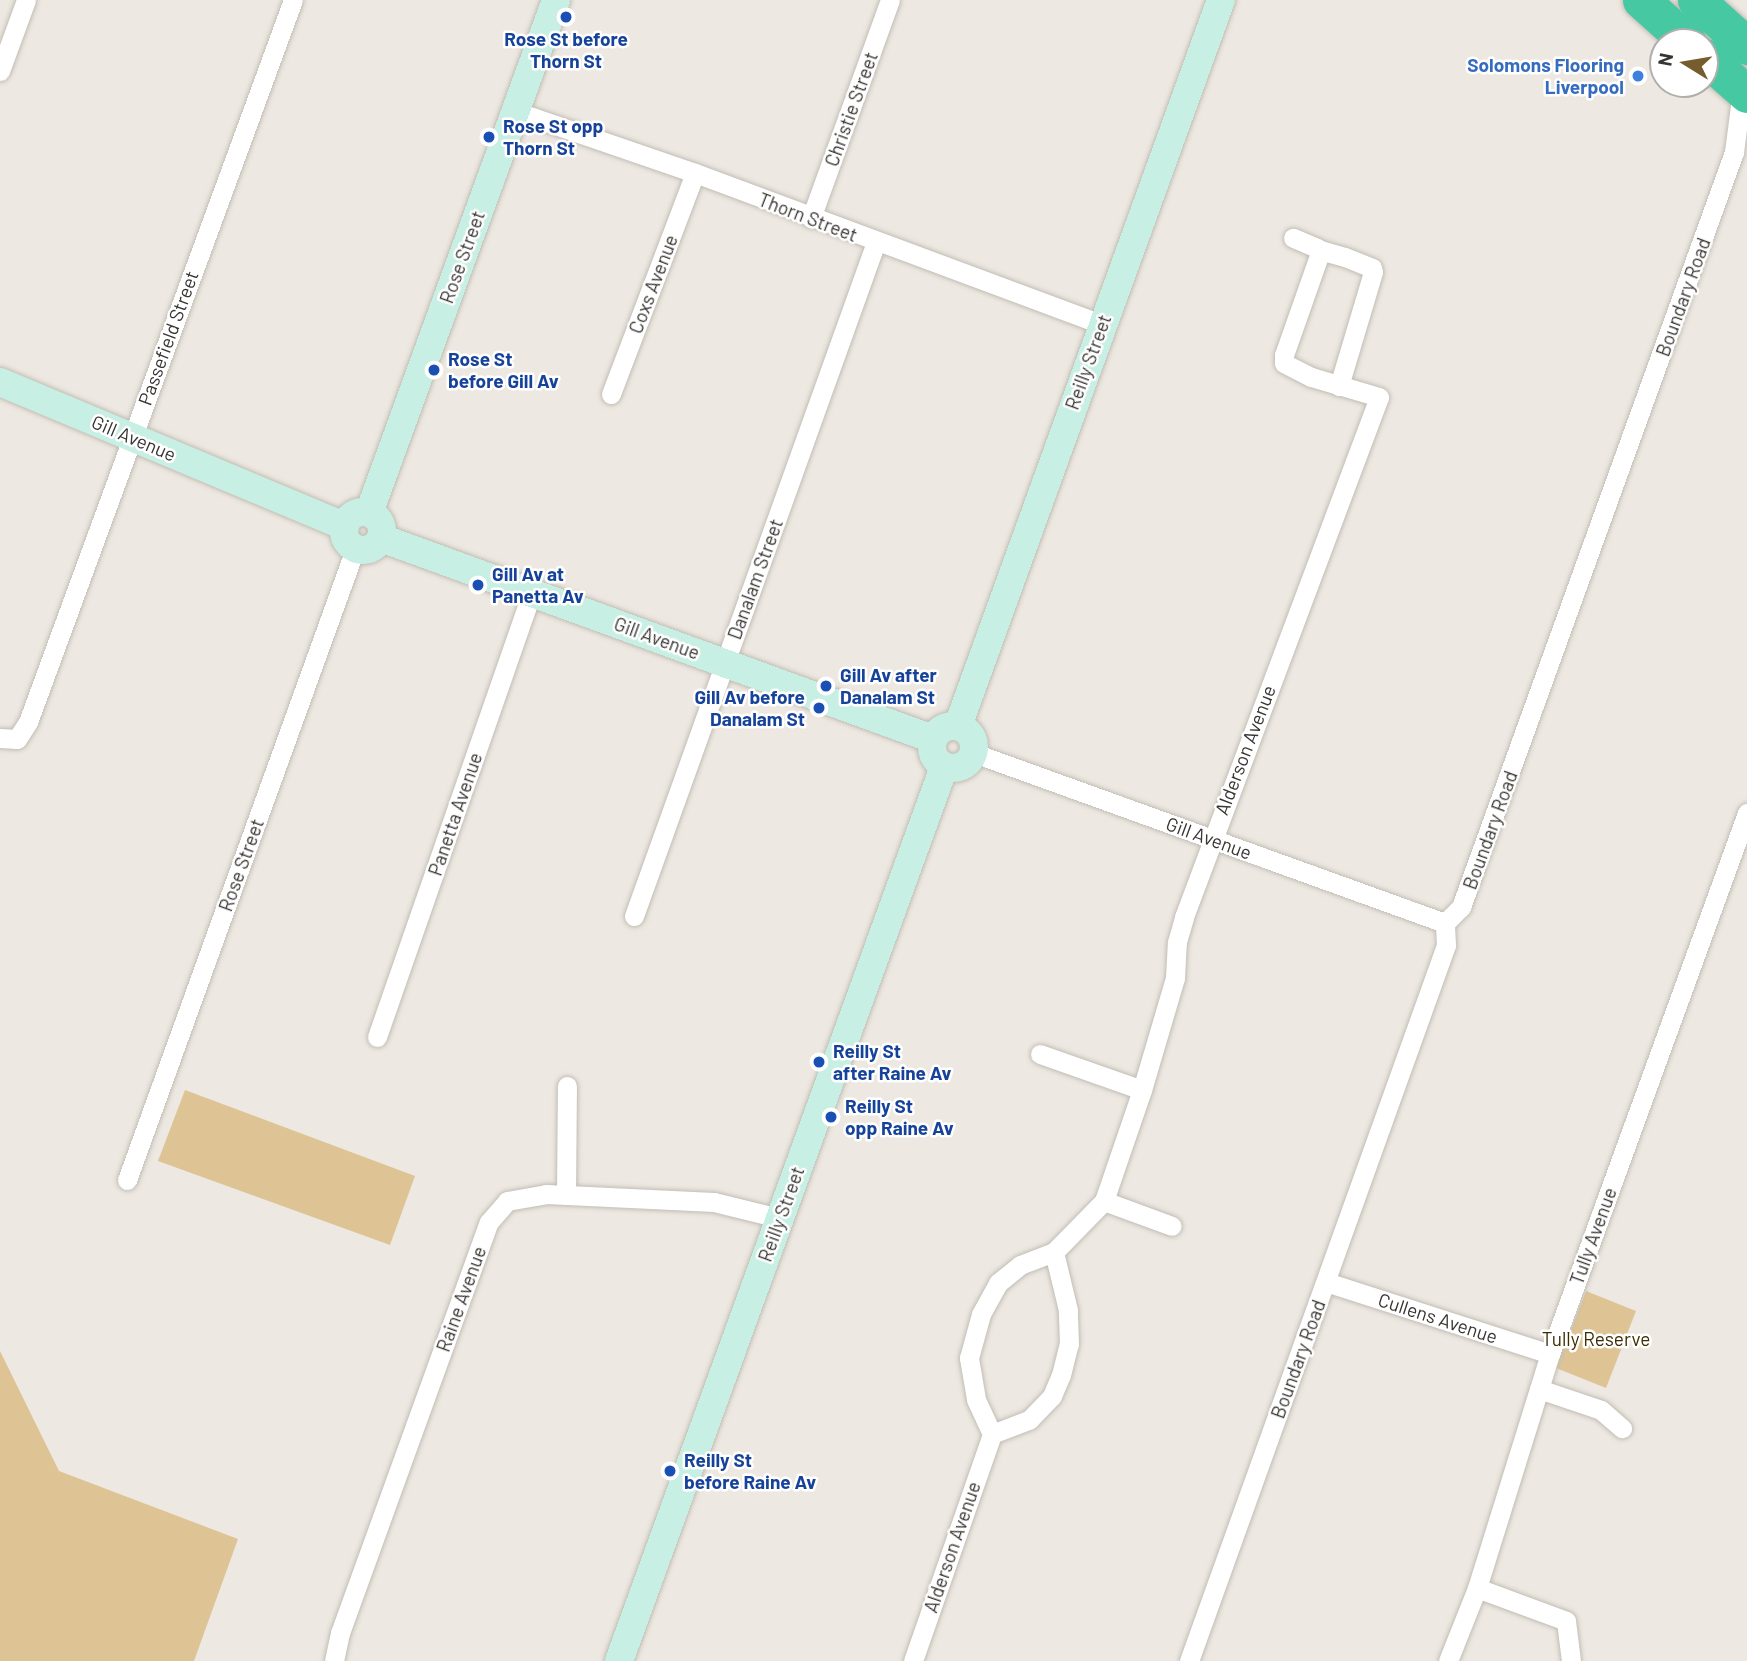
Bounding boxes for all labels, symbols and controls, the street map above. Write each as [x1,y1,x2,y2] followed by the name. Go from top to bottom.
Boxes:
[558,9,574,25] marker: Rose St before Thorn St
[504,28,628,72] place label: Rose St before Thorn St
[1649,28,1719,98] north arrow
[820,49,882,169] street label: Christie Street
[1652,51,1677,68] text: N
[1467,54,1624,98] place label: Solomons Flooring Liverpool
[1630,68,1646,84] marker: Solomons Flooring Liverpool
[503,115,603,159] place label: Rose St opp Thorn St
[481,129,497,145] marker: Rose St opp Thorn St
[755,188,861,246] street label: Thorn Street
[435,208,489,306] street label: Rose Street
[624,231,682,337] street label: Coxs Avenue
[1651,235,1715,359] street label: Boundary Road
[133,268,203,408] street label: Passefield Street
[1060,311,1116,413] street label: Reilly Street
[448,348,559,392] place label: Rose St before Gill Av
[426,362,442,378] marker: Rose St before Gill Av
[88,410,180,466] street label: Gill Avenue
[723,516,787,642] street label: Danalam Street
[492,563,584,607] place label: Gill Av at Panetta Av
[470,577,486,593] marker: Gill Av at Panetta Av
[611,612,703,664] street label: Gill Avenue
[840,664,937,708] place label: Gill Av after Danalam St
[818,678,834,694] marker: Gill Av after Danalam St
[1210,682,1280,818] street label: Alderson Avenue
[694,686,805,730] place label: Gill Av before Danalam St
[811,700,827,716] marker: Gill Av before Danalam St
[423,749,487,879] street label: Panetta Avenue
[1458,768,1522,892] street label: Boundary Road
[1163,812,1255,864] street label: Gill Avenue
[214,816,268,914] street label: Rose Street
[833,1040,951,1084] place label: Reilly St after Raine Av
[811,1054,827,1070] marker: Reilly St after Raine Av
[845,1095,954,1139] place label: Reilly St opp Raine Av
[823,1109,839,1125] marker: Reilly St opp Raine Av
[753,1163,809,1265] street label: Reilly Street
[1565,1184,1621,1288] street label: Tully Avenue
[431,1243,491,1355] street label: Raine Avenue
[1375,1288,1501,1348] street label: Cullens Avenue
[1266,1297,1330,1421] street label: Boundary Road
[1542,1328,1650,1350] park label: Tully Reserve
[684,1449,816,1493] place label: Reilly St before Raine Av
[662,1463,678,1479] marker: Reilly St before Raine Av
[919,1478,985,1616] street label: Alderson Avenue

